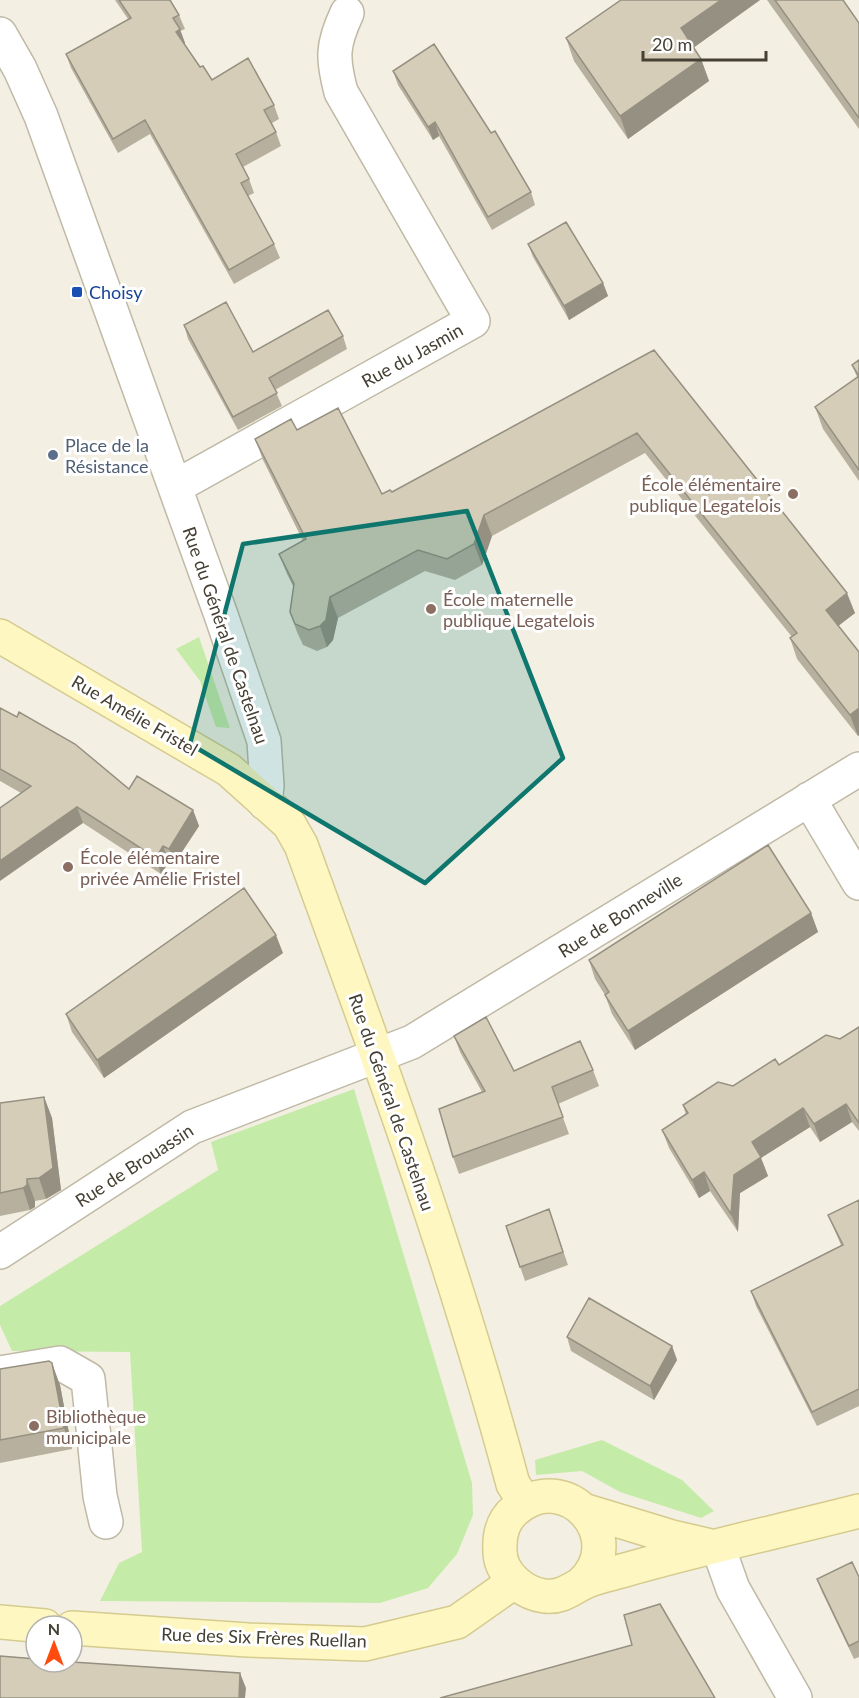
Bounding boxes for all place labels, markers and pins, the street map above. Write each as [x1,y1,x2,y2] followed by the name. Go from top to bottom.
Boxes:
[89,281,143,303] place label: Choisy
[70,285,84,299] marker: Choisy
[65,434,149,477] place label: Place de la Résistance
[46,448,60,462] marker: Place de la Résistance
[629,473,781,516] place label: École élémentaire publique Legatelois
[786,487,800,501] marker: École élémentaire publique Legatelois
[443,588,595,631] place label: École maternelle publique Legatelois
[424,602,438,616] marker: École maternelle publique Legatelois
[80,846,240,889] place label: École élémentaire privée Amélie Fristel
[61,860,75,874] marker: École élémentaire privée Amélie Fristel
[46,1405,146,1448] place label: Bibliothèque municipale
[27,1419,41,1433] marker: Bibliothèque municipale

